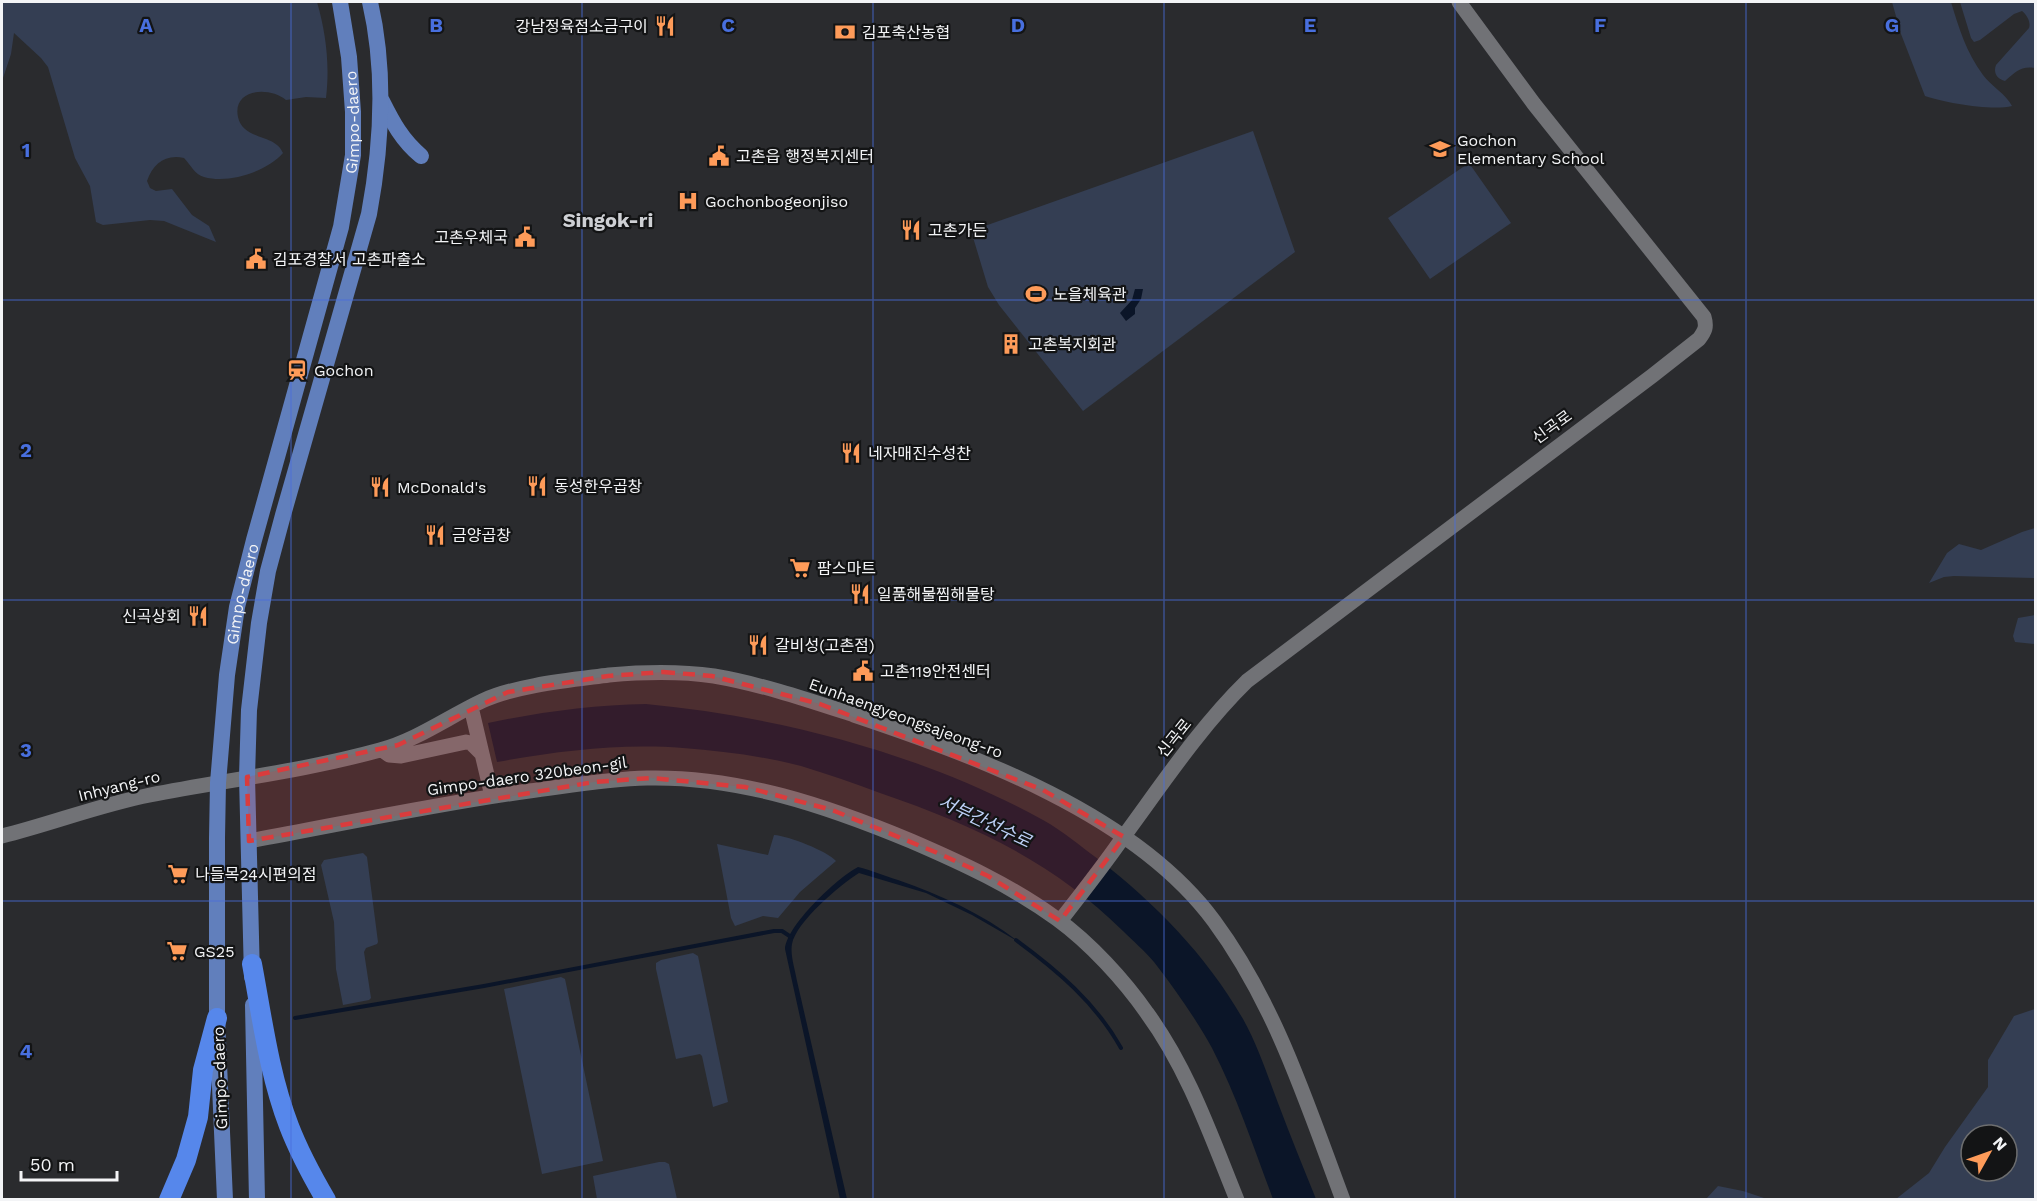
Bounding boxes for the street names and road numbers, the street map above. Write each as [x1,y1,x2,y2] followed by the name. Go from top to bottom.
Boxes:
[341,70,363,175] street label: Gimpo-daero
[1529,406,1576,448] street label: 신곡로
[222,541,262,646] street label: Gimpo-daero
[806,674,1006,762] street label: Eunhaengyeongsajeong-ro
[1153,715,1195,761] street label: 신곡로
[426,753,628,799] street label: Gimpo-daero 320beon-gil
[76,767,162,805] street label: Inhyang-ro
[209,1026,231,1130] street label: Gimpo-daero

